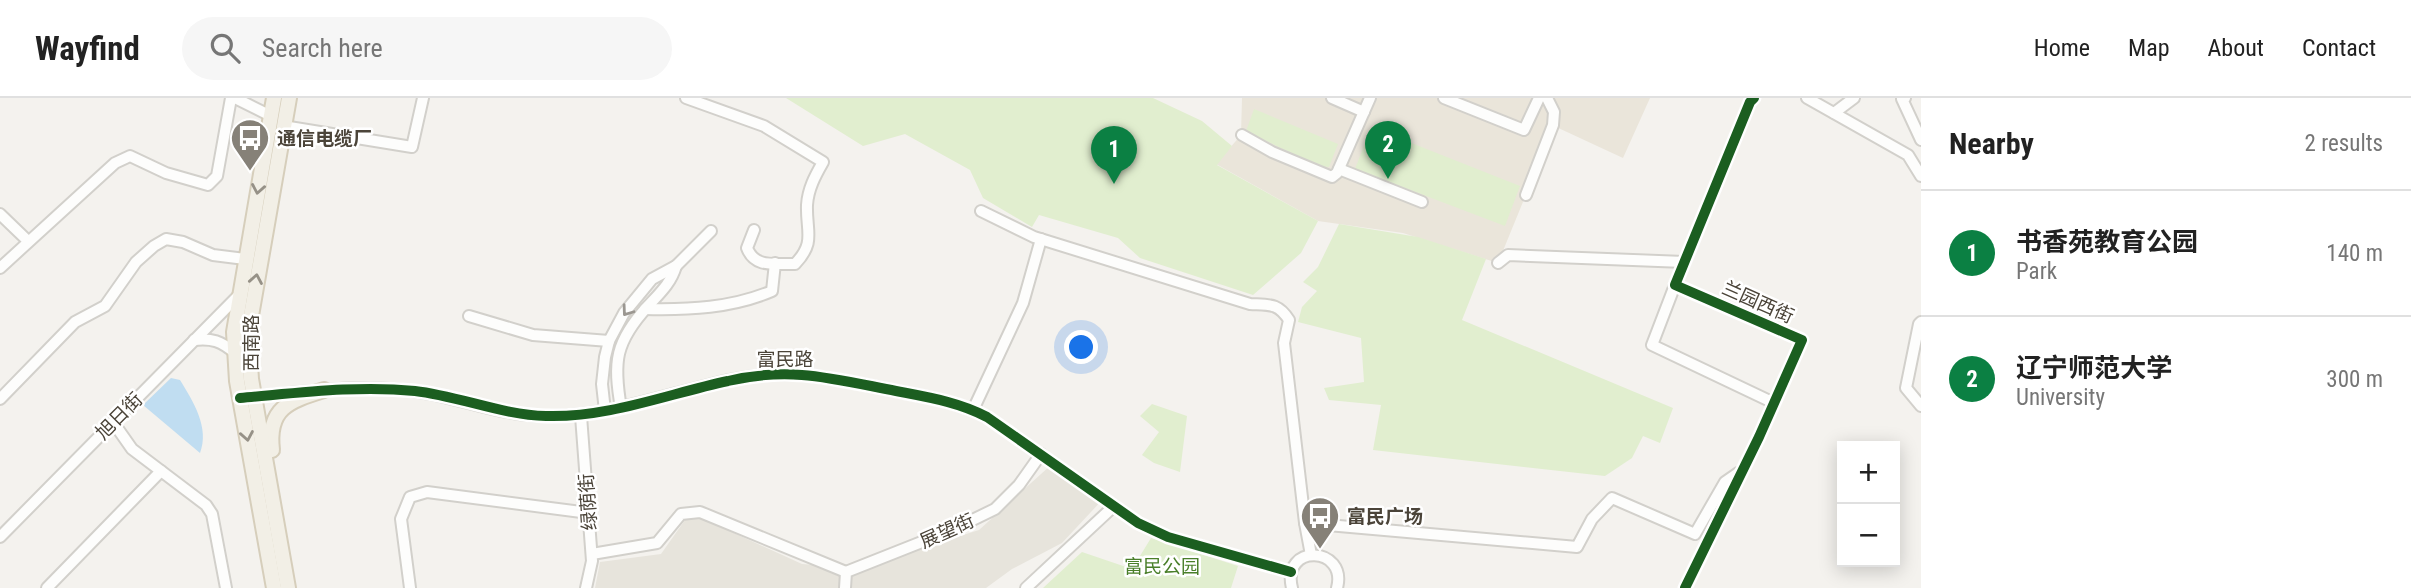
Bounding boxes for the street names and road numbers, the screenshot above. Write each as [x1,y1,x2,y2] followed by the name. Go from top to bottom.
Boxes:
[1719,276,1797,328] street label: 兰园西街
[240,314,263,372] street label: 西南路
[756,348,814,371] street label: 富民路
[91,388,147,444] street label: 旭日街
[575,473,601,531] street label: 绿荫街
[916,509,978,553] street label: 展望街

